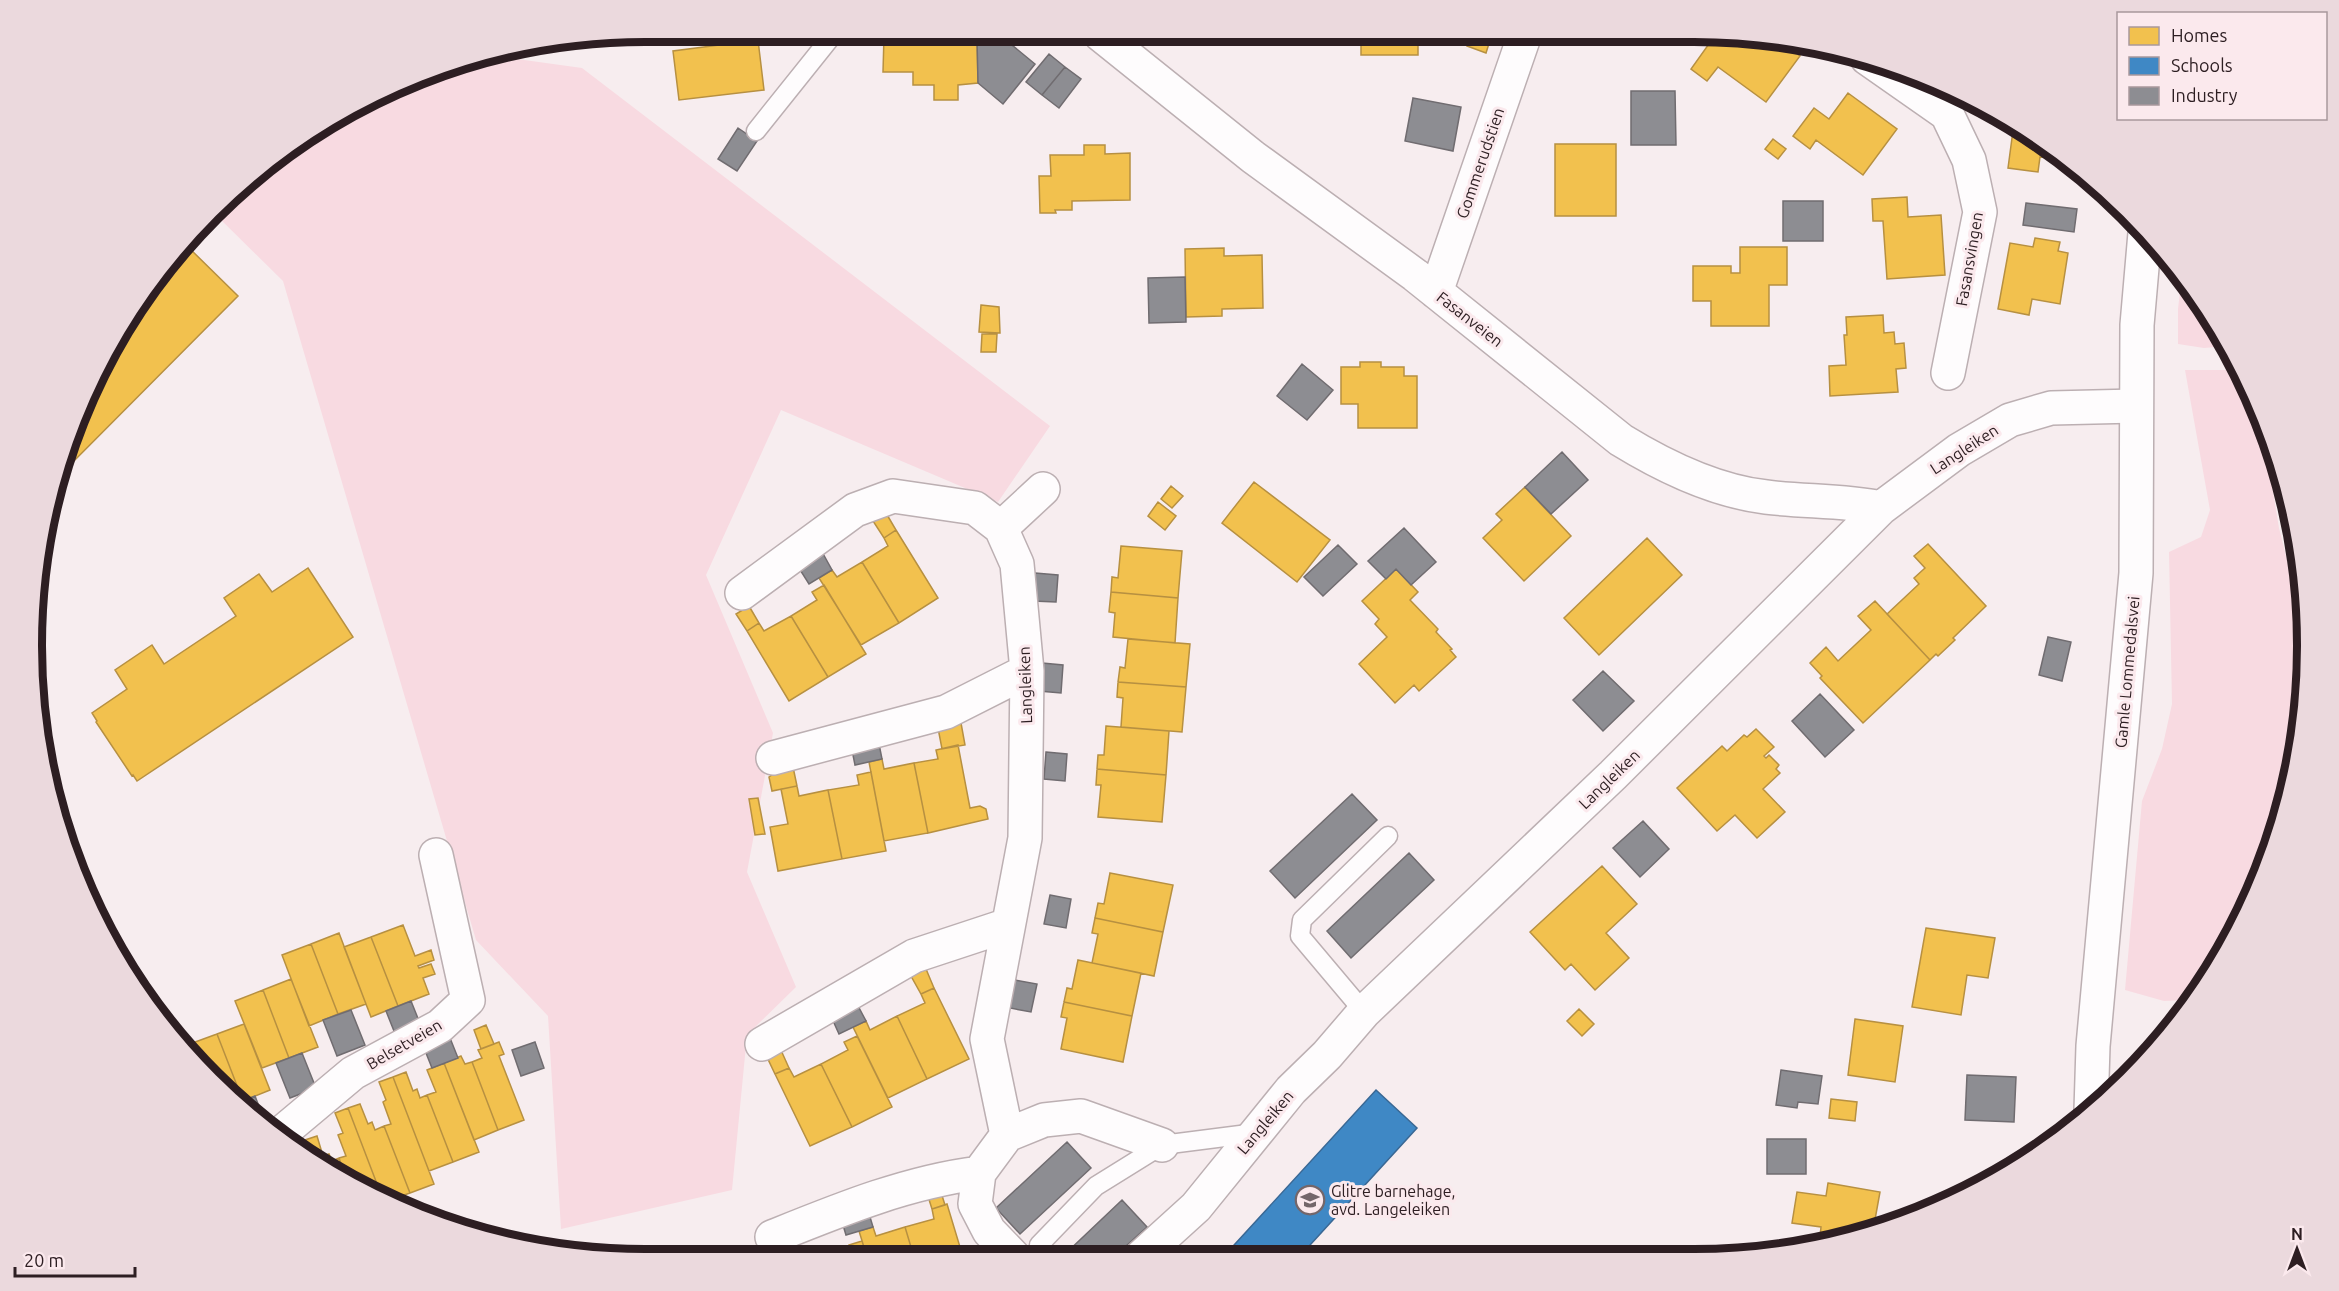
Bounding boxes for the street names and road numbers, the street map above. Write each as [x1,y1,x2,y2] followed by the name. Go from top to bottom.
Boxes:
[1453,105,1507,221] street label: Gommerudstien
[1952,211,1986,307] street label: Fasansvingen
[1433,288,1507,350] street label: Fasanveien
[1927,420,2001,478] street label: Langleiken
[2111,595,2143,749] street label: Gamle Lommedalsvei
[1015,646,1035,724] street label: Langleiken
[1575,746,1643,812] street label: Langleiken
[363,1015,445,1073] street label: Belsetveien
[1233,1087,1297,1157] street label: Langleiken

